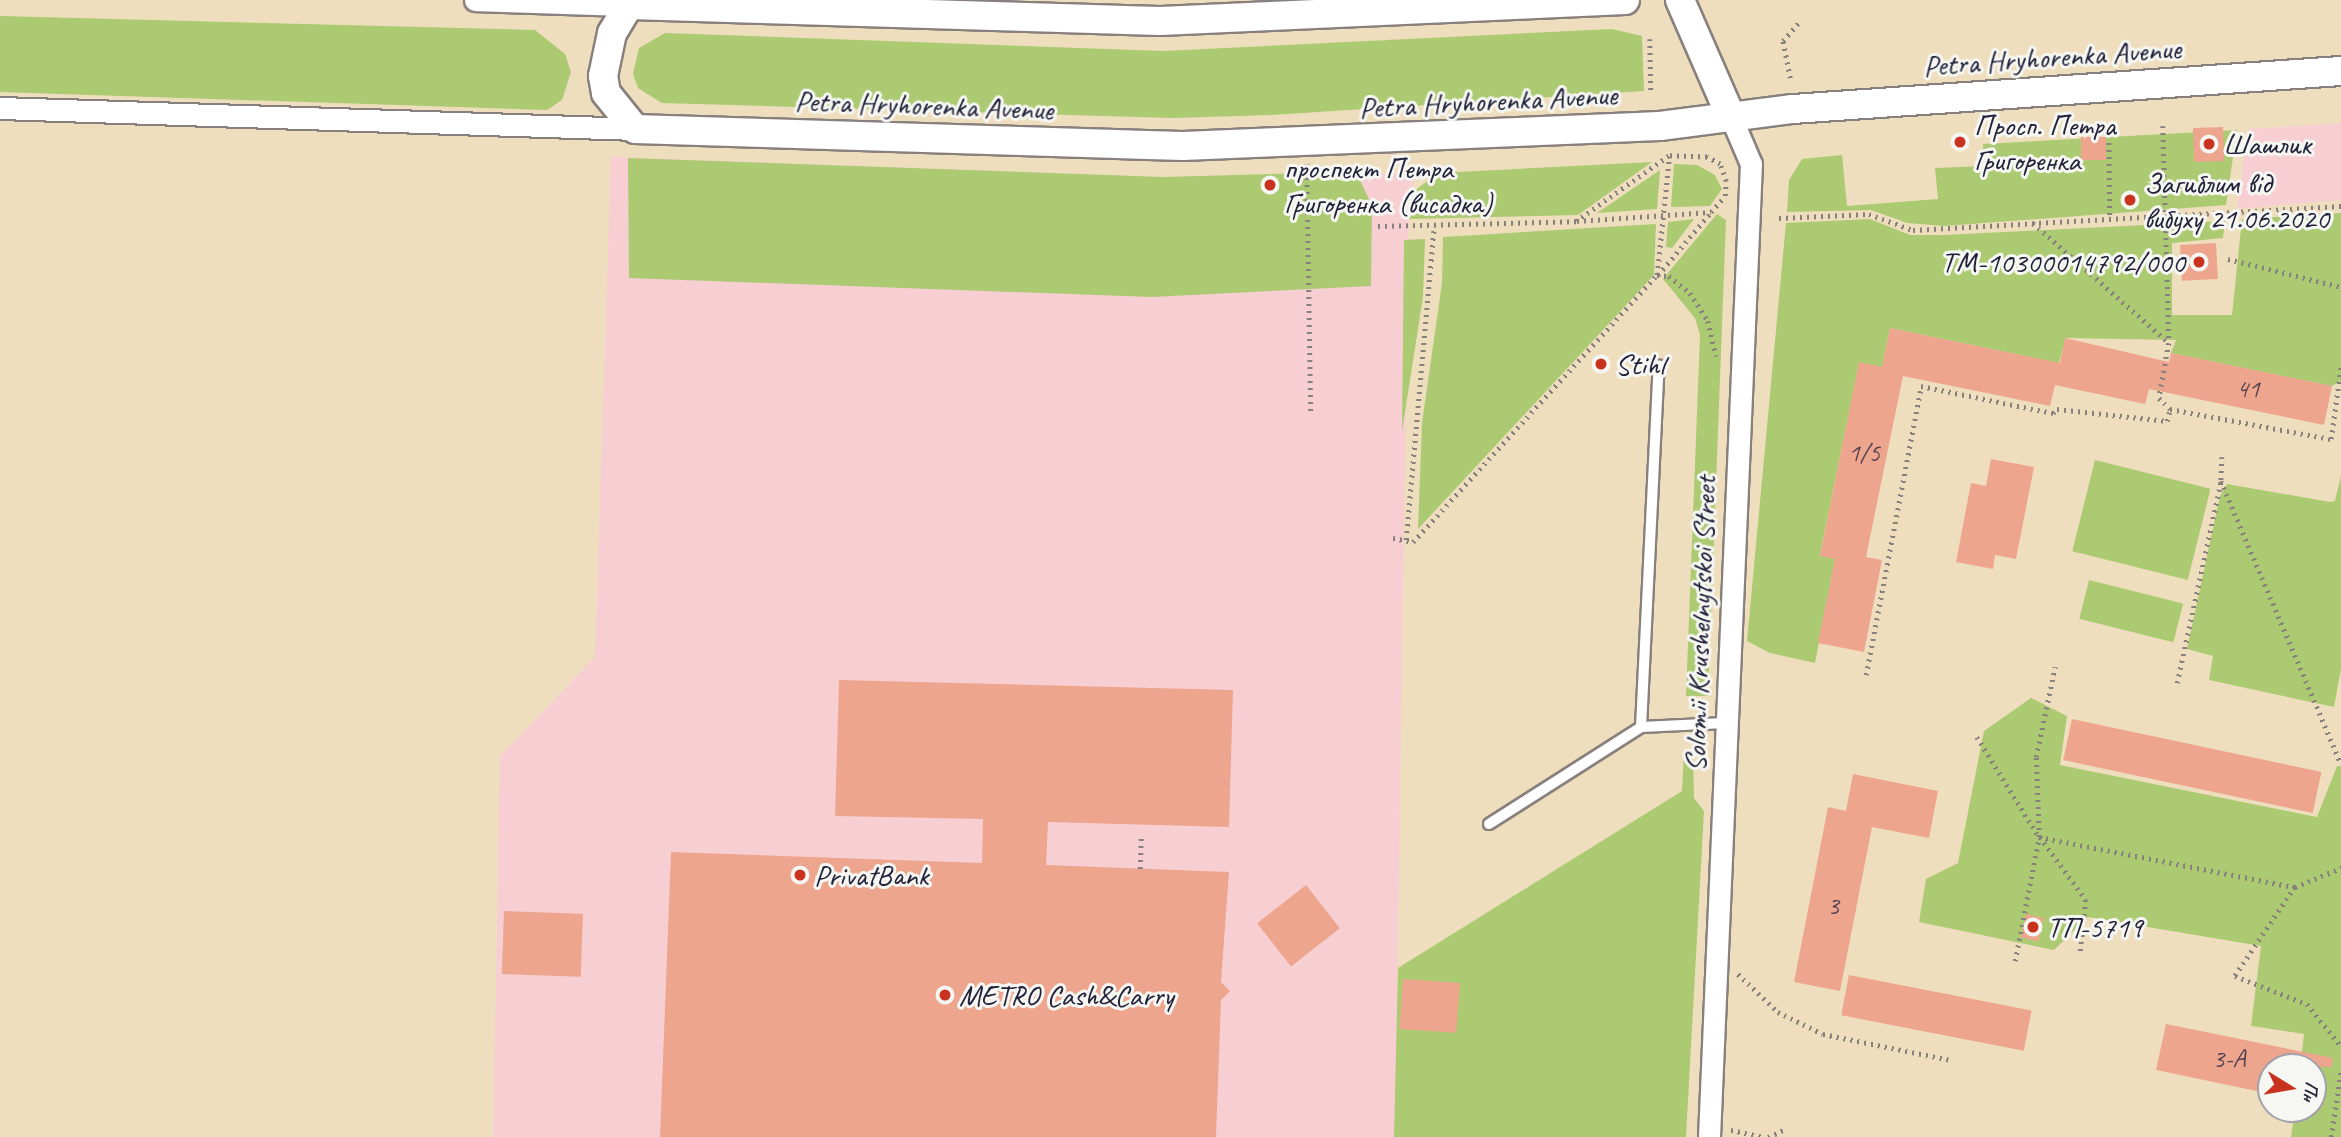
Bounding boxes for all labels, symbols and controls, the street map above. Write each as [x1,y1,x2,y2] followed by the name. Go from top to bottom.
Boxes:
[1922,30,2182,84] street label: Petra Hryhorenka Avenue
[1358,76,1618,126] street label: Petra Hryhorenka Avenue
[794,82,1054,128] street label: Petra Hryhorenka Avenue
[1974,107,2115,178] place label: Просп. Петра Григоренка
[2223,126,2311,162] place label: Шашлик
[1952,134,1968,150] marker: Просп. Петра Григоренка
[2201,136,2217,152] marker: Шашлик
[1284,150,1492,220] place label: проспект Петра Григоренка (висадка)
[2144,165,2329,235] place label: Загиблим від вибуху 21.06.2020
[1262,177,1278,193] marker: проспект Петра Григоренка (висадка)
[2122,192,2138,208] marker: Загиблим від вибуху 21.06.2020
[1941,244,2185,280] place label: ТМ-10300014792/000
[2191,254,2207,270] marker: ТМ-10300014792/000
[1615,346,1665,382] place label: Stihl
[1593,356,1609,372] marker: Stihl
[2236,373,2260,405] house number: 41
[1848,437,1880,469] house number: 1/5
[1677,475,1723,773] street label: Solomii Krushelnytskoi Street
[814,857,928,893] place label: PrivatBank
[792,867,808,883] marker: PrivatBank
[1827,890,1839,922] house number: 3
[2047,909,2143,945] place label: ТП-5719
[2025,919,2041,935] marker: ТП-5719
[959,977,1174,1013] place label: METRO Cash&Carry
[937,987,953,1003] marker: METRO Cash&Carry
[2212,1043,2246,1075] house number: 3-А
[2257,1053,2327,1123] north arrow
[2297,1080,2324,1104] text: Пн

